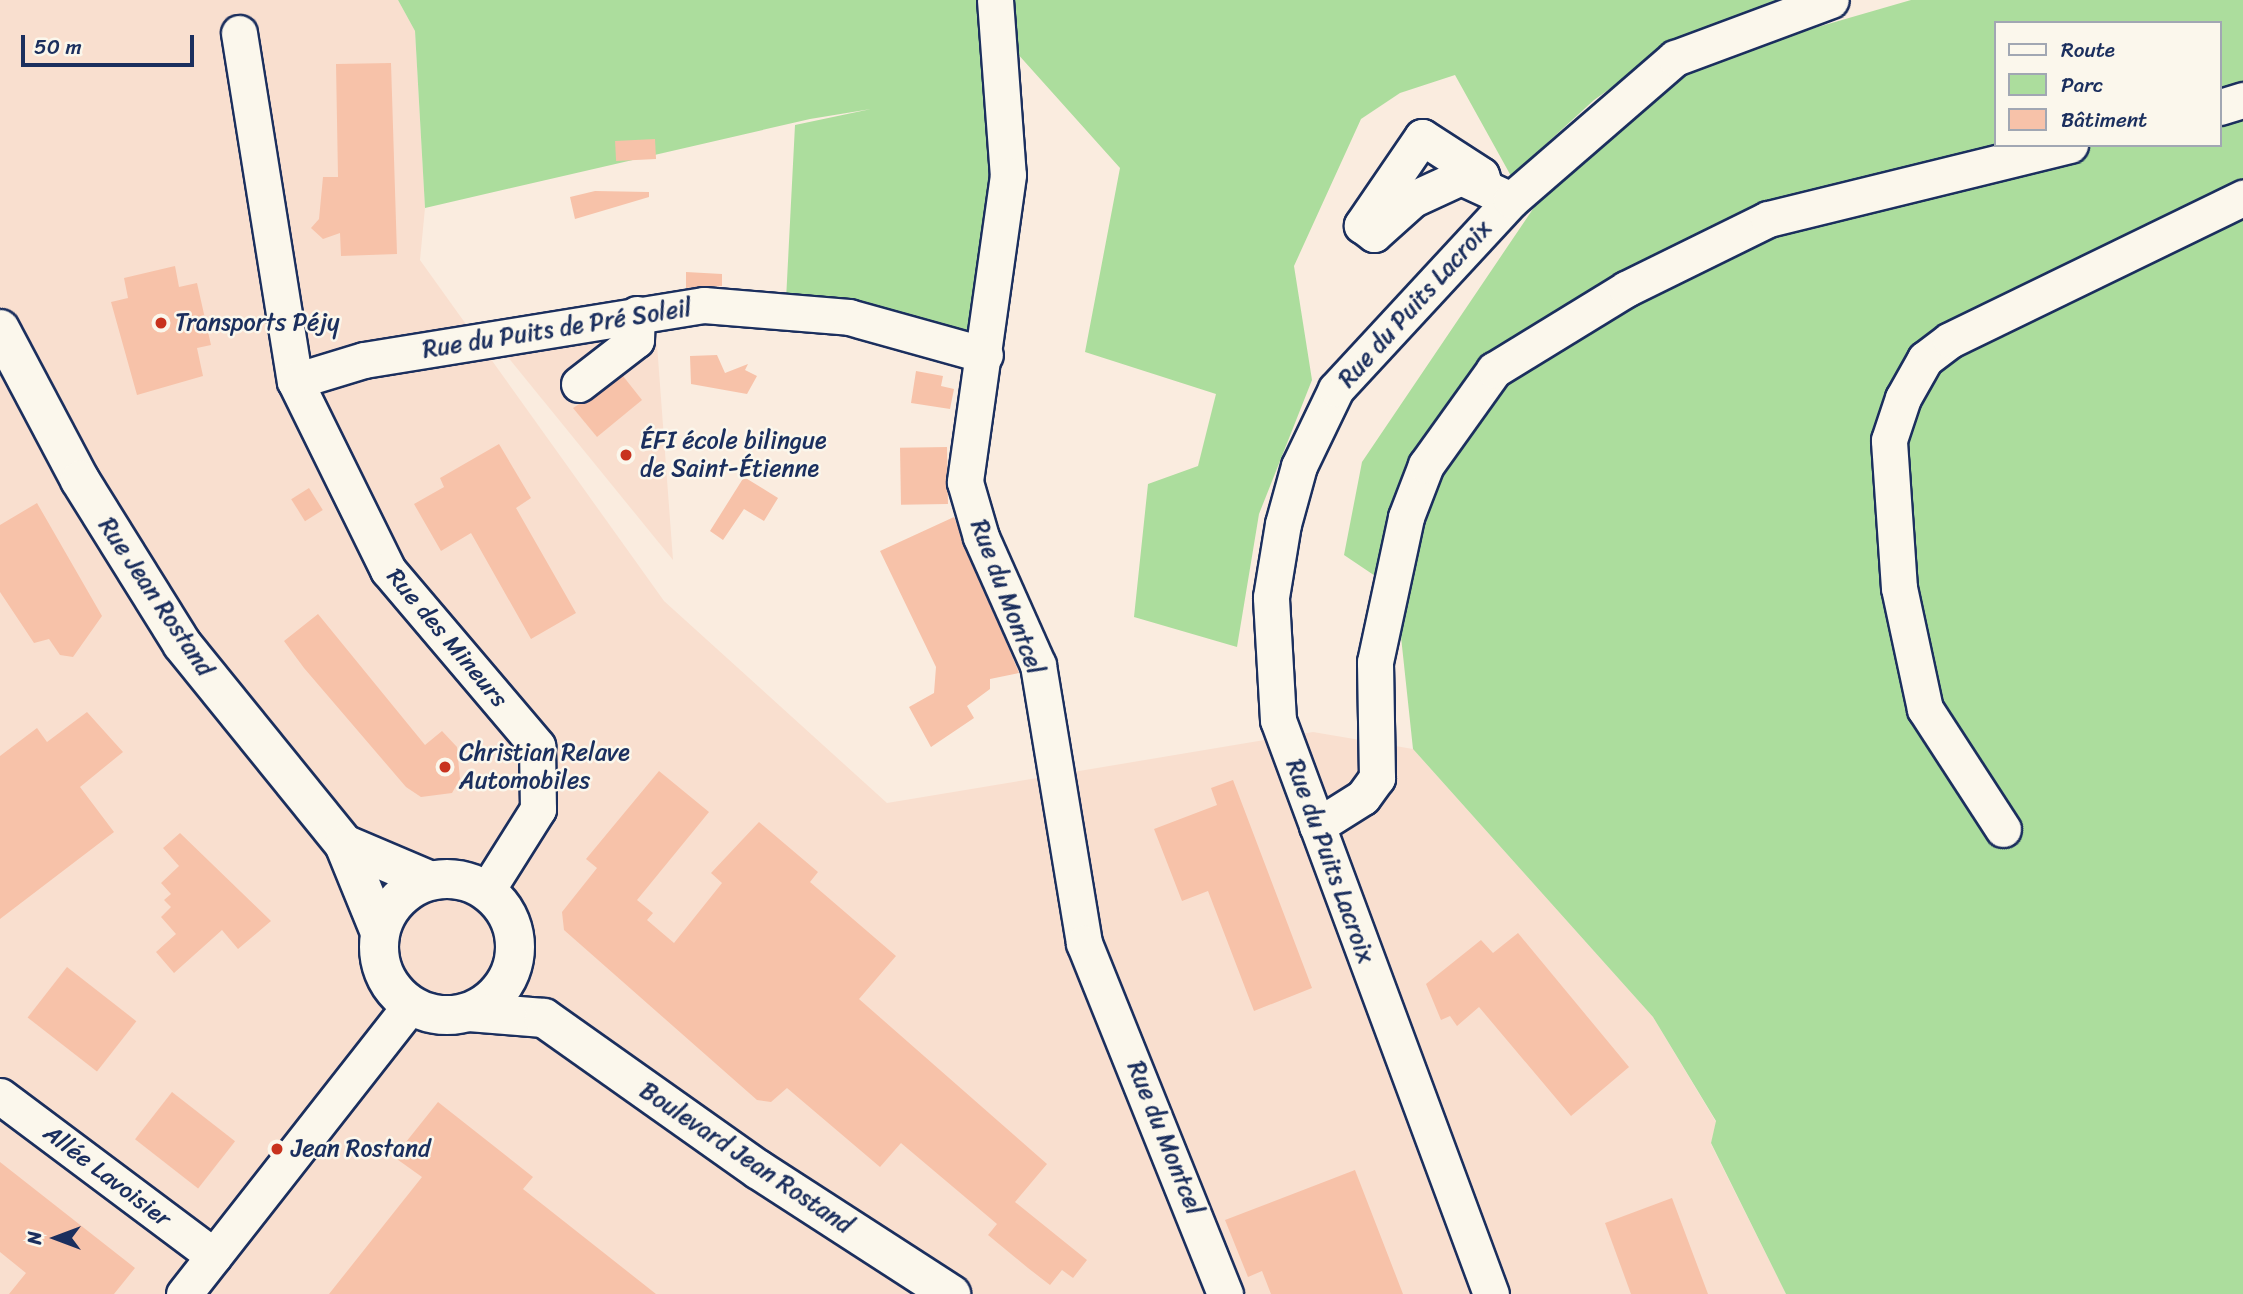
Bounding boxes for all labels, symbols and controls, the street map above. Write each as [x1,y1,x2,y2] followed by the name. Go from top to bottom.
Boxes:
[24,21,198,65] scale bar
[1994,21,2222,147] legend
[34,28,82,66] text: 50 m
[2061,31,2115,69] text: Route
[2061,66,2103,104] text: Parc
[2061,101,2147,139] text: Bâtiment
[1332,214,1498,394] street label: Rue du Puits Lacroix
[420,293,694,365] street label: Rue du Puits de Pré Soleil
[175,309,340,337] place label: Transports Péjy
[153,315,169,331] marker: Transports Péjy
[640,427,828,483] place label: ÉFI école bilingue de Saint-Étienne
[618,447,634,463] marker: ÉFI école bilingue de Saint-Étienne
[92,511,220,683] street label: Rue Jean Rostand
[964,515,1050,679] street label: Rue du Montcel
[381,563,513,713] street label: Rue des Mineurs
[459,739,630,795] place label: Christian Relave Automobiles
[1280,755,1380,967] street label: Rue du Puits Lacroix
[437,759,453,775] marker: Christian Relave Automobiles
[1121,1057,1209,1219] street label: Rue du Montcel
[634,1076,858,1240] street label: Boulevard Jean Rostand
[37,1118,177,1234] street label: Allée Lavoisier
[291,1135,432,1163] place label: Jean Rostand
[269,1141,285,1157] marker: Jean Rostand
[21,1203,91,1273] north arrow
[18,1231,51,1245] text: N

